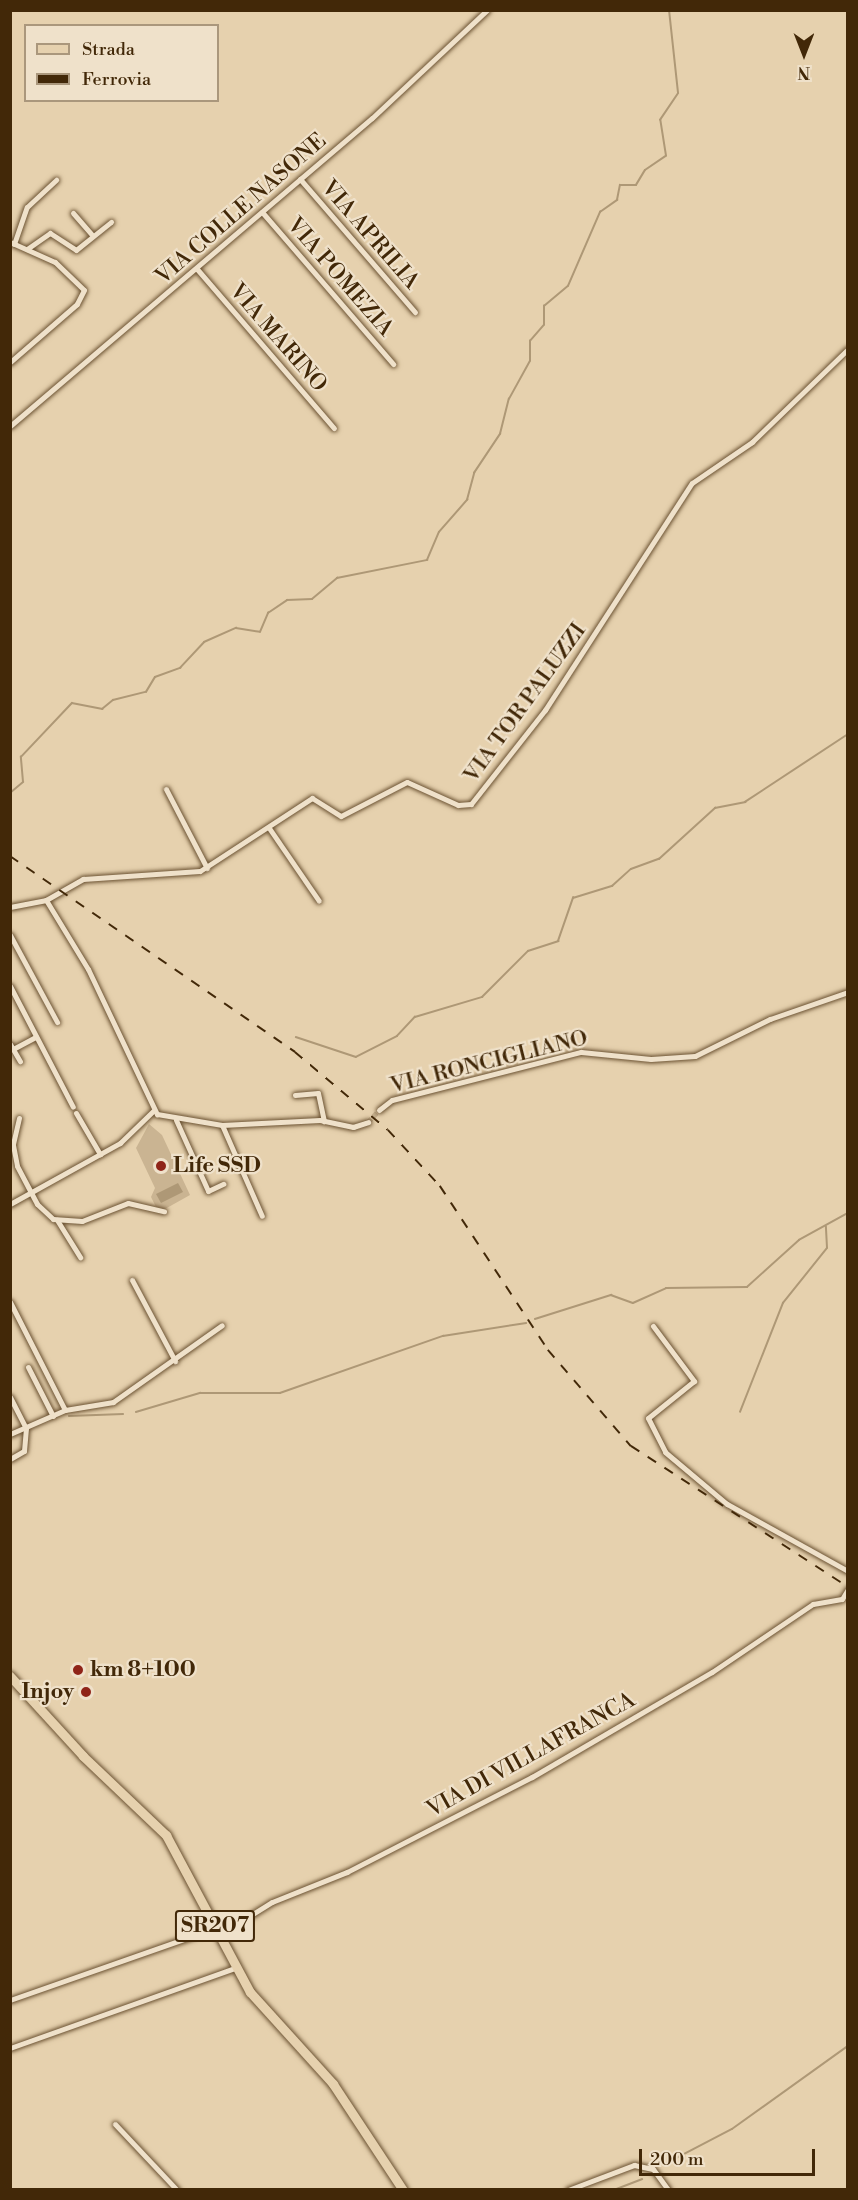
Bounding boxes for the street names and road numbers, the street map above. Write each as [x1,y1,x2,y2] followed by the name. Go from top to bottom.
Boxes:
[150,128,332,290] street label: VIA COLLE NASONE
[316,175,424,295] street label: VIA APRILIA
[281,212,399,342] street label: VIA POMEZIA
[224,278,332,398] street label: VIA MARINO
[458,618,592,788] street label: VIA TOR PALUZZI
[388,1025,590,1099] street label: VIA RONCIGLIANO
[422,1687,640,1823] street label: VIA DI VILLAFRANCA
[174,1908,256,1944] road number: SR207

